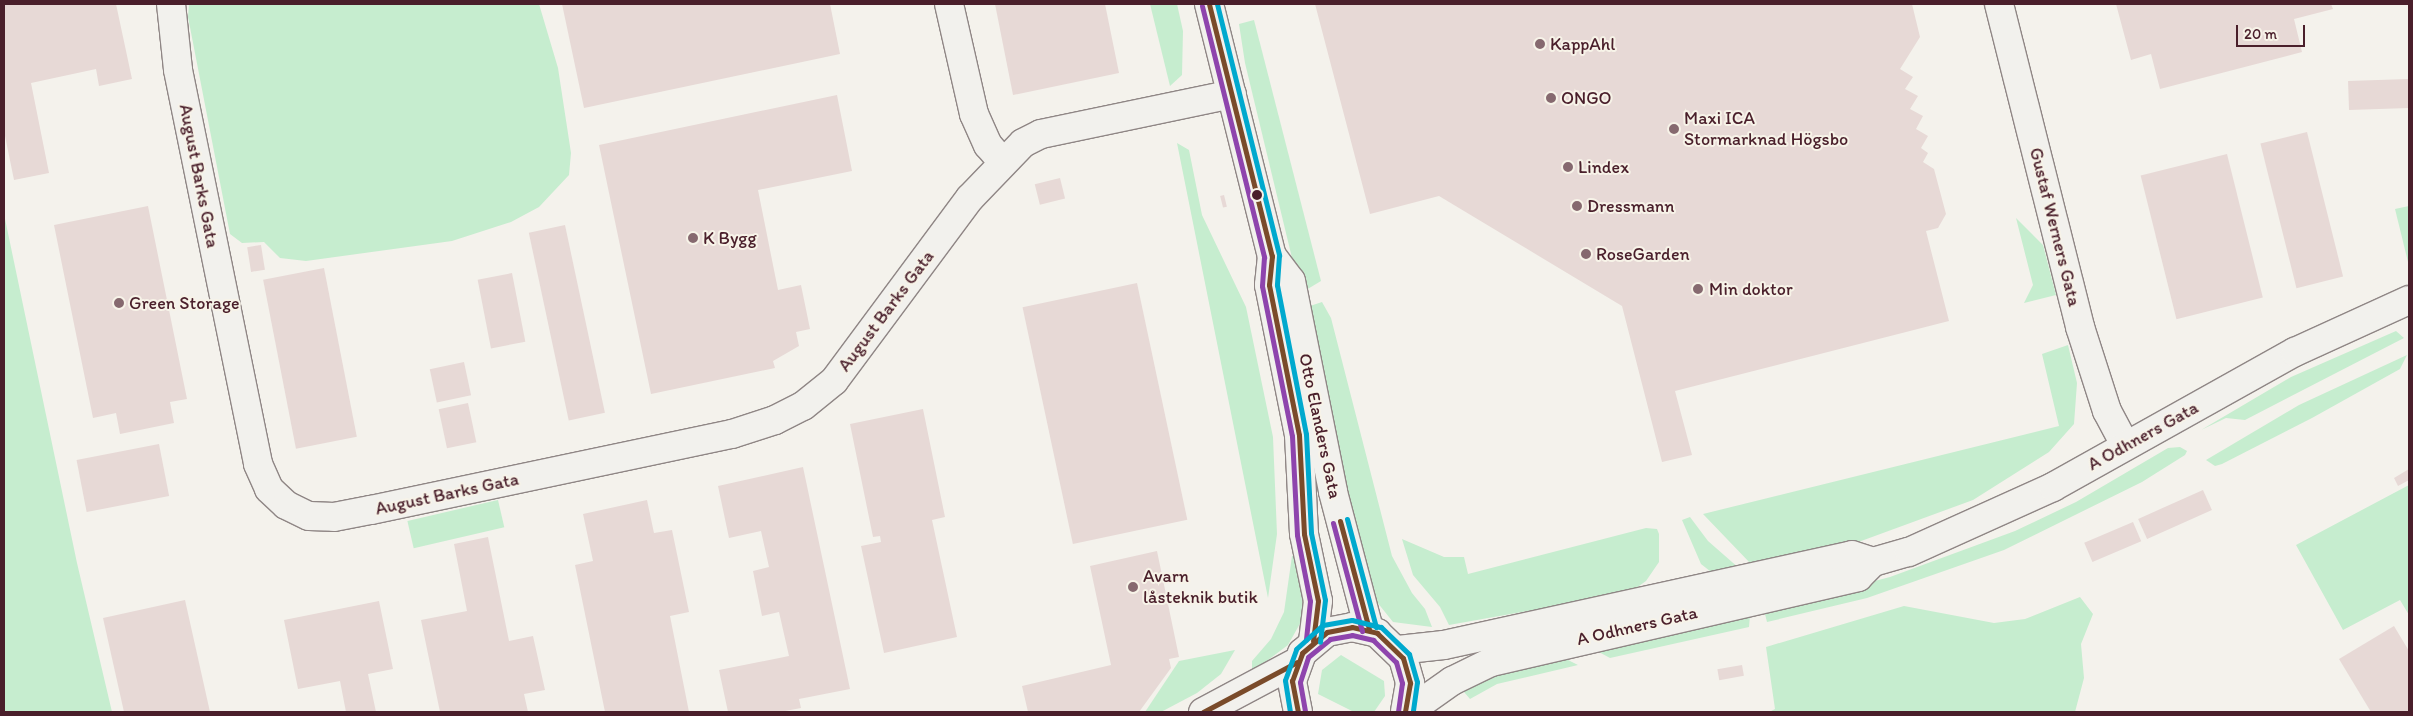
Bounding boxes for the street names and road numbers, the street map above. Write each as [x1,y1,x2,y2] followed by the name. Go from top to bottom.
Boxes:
[174,102,224,250] street label: August Barks Gata
[2025,146,2085,308] street label: Gustaf Werners Gata
[833,246,939,376] street label: August Barks Gata
[1294,351,1346,501] street label: Otto Elanders Gata
[2084,397,2202,475] street label: A Odhners Gata
[373,468,521,520] street label: August Barks Gata
[1575,602,1699,650] street label: A Odhners Gata

